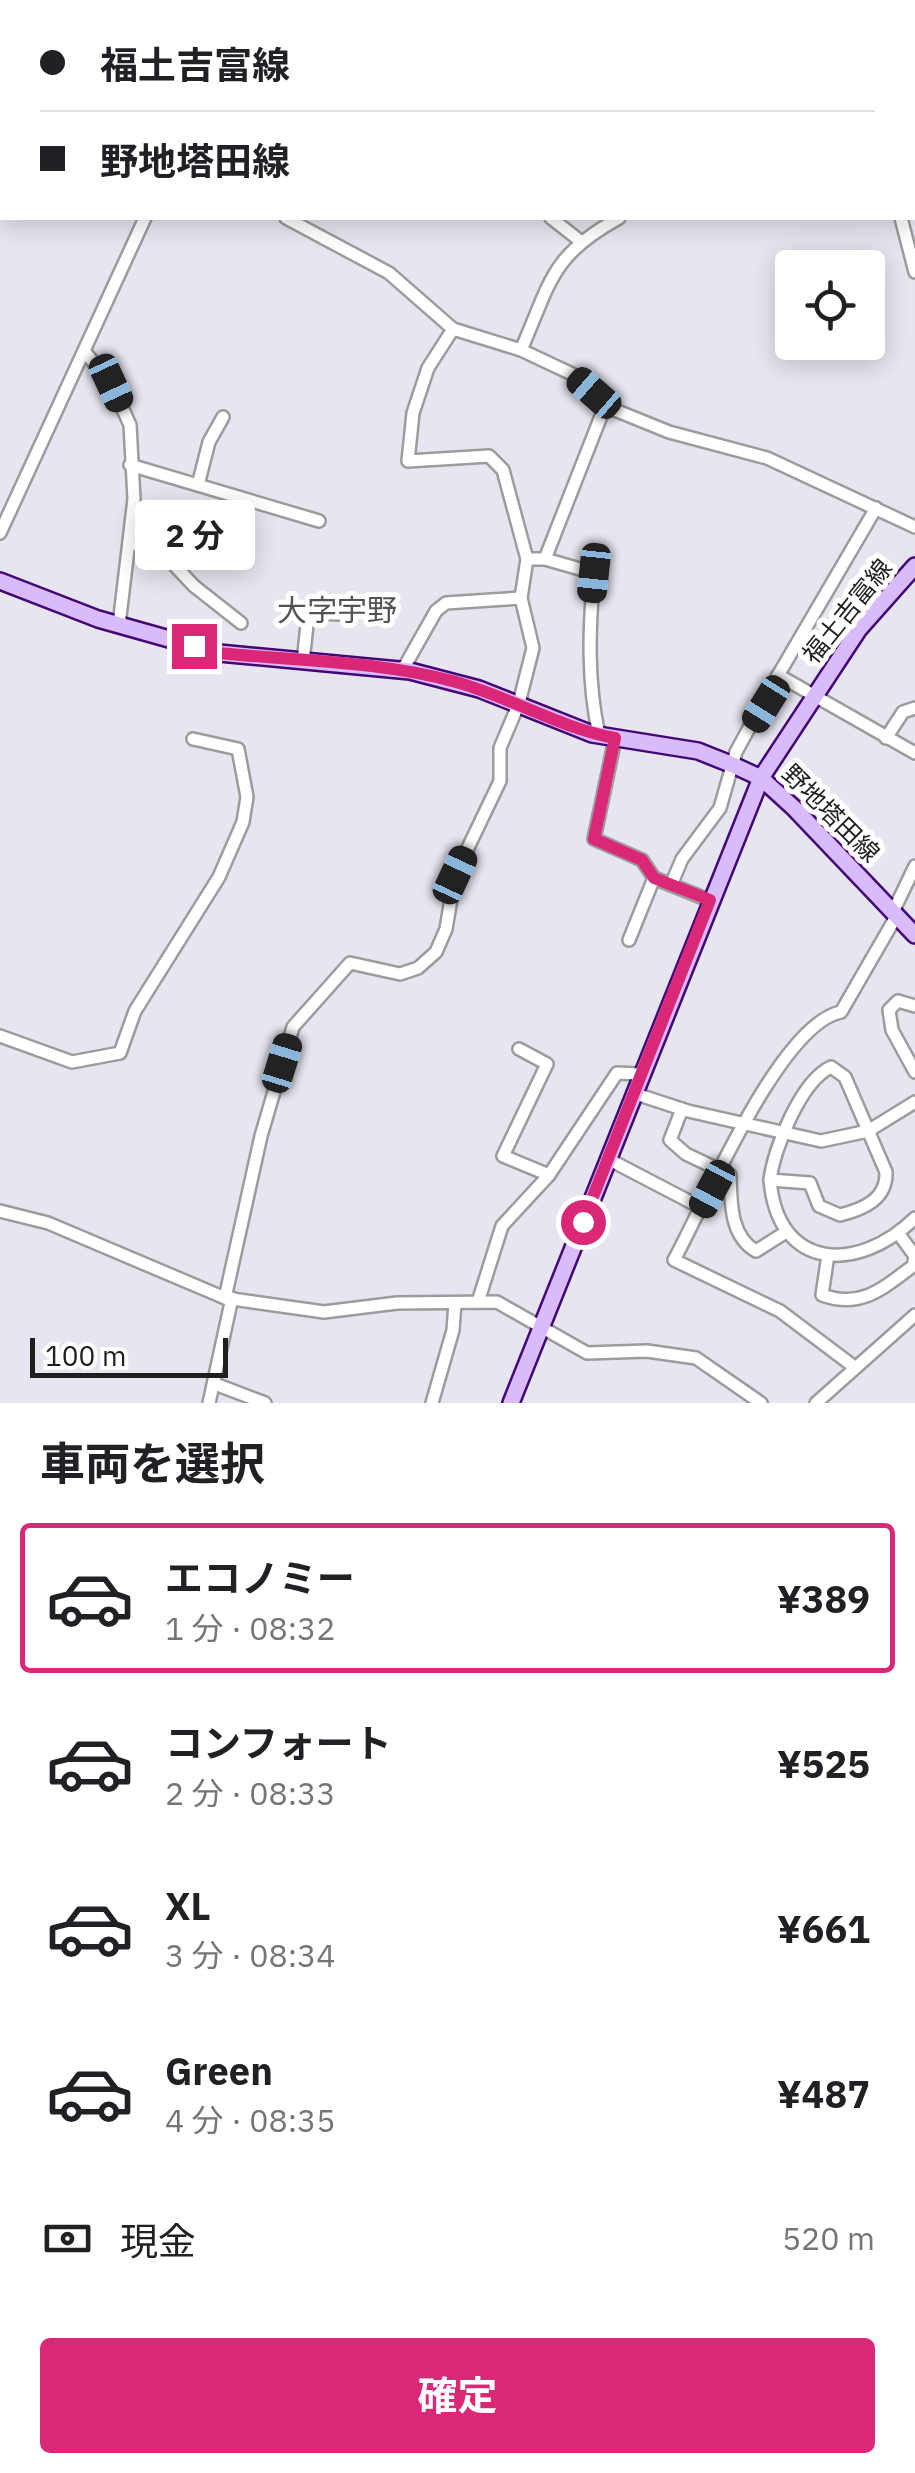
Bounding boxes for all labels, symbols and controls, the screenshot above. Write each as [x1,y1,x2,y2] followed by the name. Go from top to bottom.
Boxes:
[100,40,290,89] text: 福土吉富線
[100,136,290,185] text: 野地塔田線
[775,250,885,360] map controls
[775,250,885,360] button: locate
[85,349,137,417] car
[562,362,626,424] car
[134,501,254,571] callout: 2 分
[166,514,224,556] text: 2 分
[576,542,612,604] car
[794,552,899,670] street label: 福土吉富線
[277,590,397,629] district label: 大字宇野
[172,624,217,669] route end
[737,671,795,737] car
[775,757,887,869] street label: 野地塔田線
[429,841,481,909] car
[259,1030,305,1096] car
[685,1155,739,1223] car
[561,1200,606,1245] route start
[30,1333,228,1378] scale bar
[45,1337,126,1374] text: 100 m
[40,1434,265,1492] text: 車両を選択
[45,1553,135,1643] icon: car
[165,1553,355,1602] text: エコノミー
[777,1574,870,1623] text: ¥389
[165,1607,335,1649] text: 1 分 · 08:32
[45,1718,135,1808] icon: car
[165,1718,392,1767] text: コンフォート
[777,1739,870,1788] text: ¥525
[165,1772,335,1814] text: 2 分 · 08:33
[165,1881,211,1930] text: XL
[45,1883,135,1973] icon: car
[777,1904,870,1953] text: ¥661
[165,1934,335,1976] text: 3 分 · 08:34
[165,2046,273,2095] text: Green
[45,2048,135,2138] icon: car
[777,2069,870,2118] text: ¥487
[165,2099,335,2141] text: 4 分 · 08:35
[40,2211,95,2266] icon: cash
[120,2216,196,2265] text: 現金
[782,2217,875,2259] text: 520 m
[40,2338,875,2453] button: 確定

